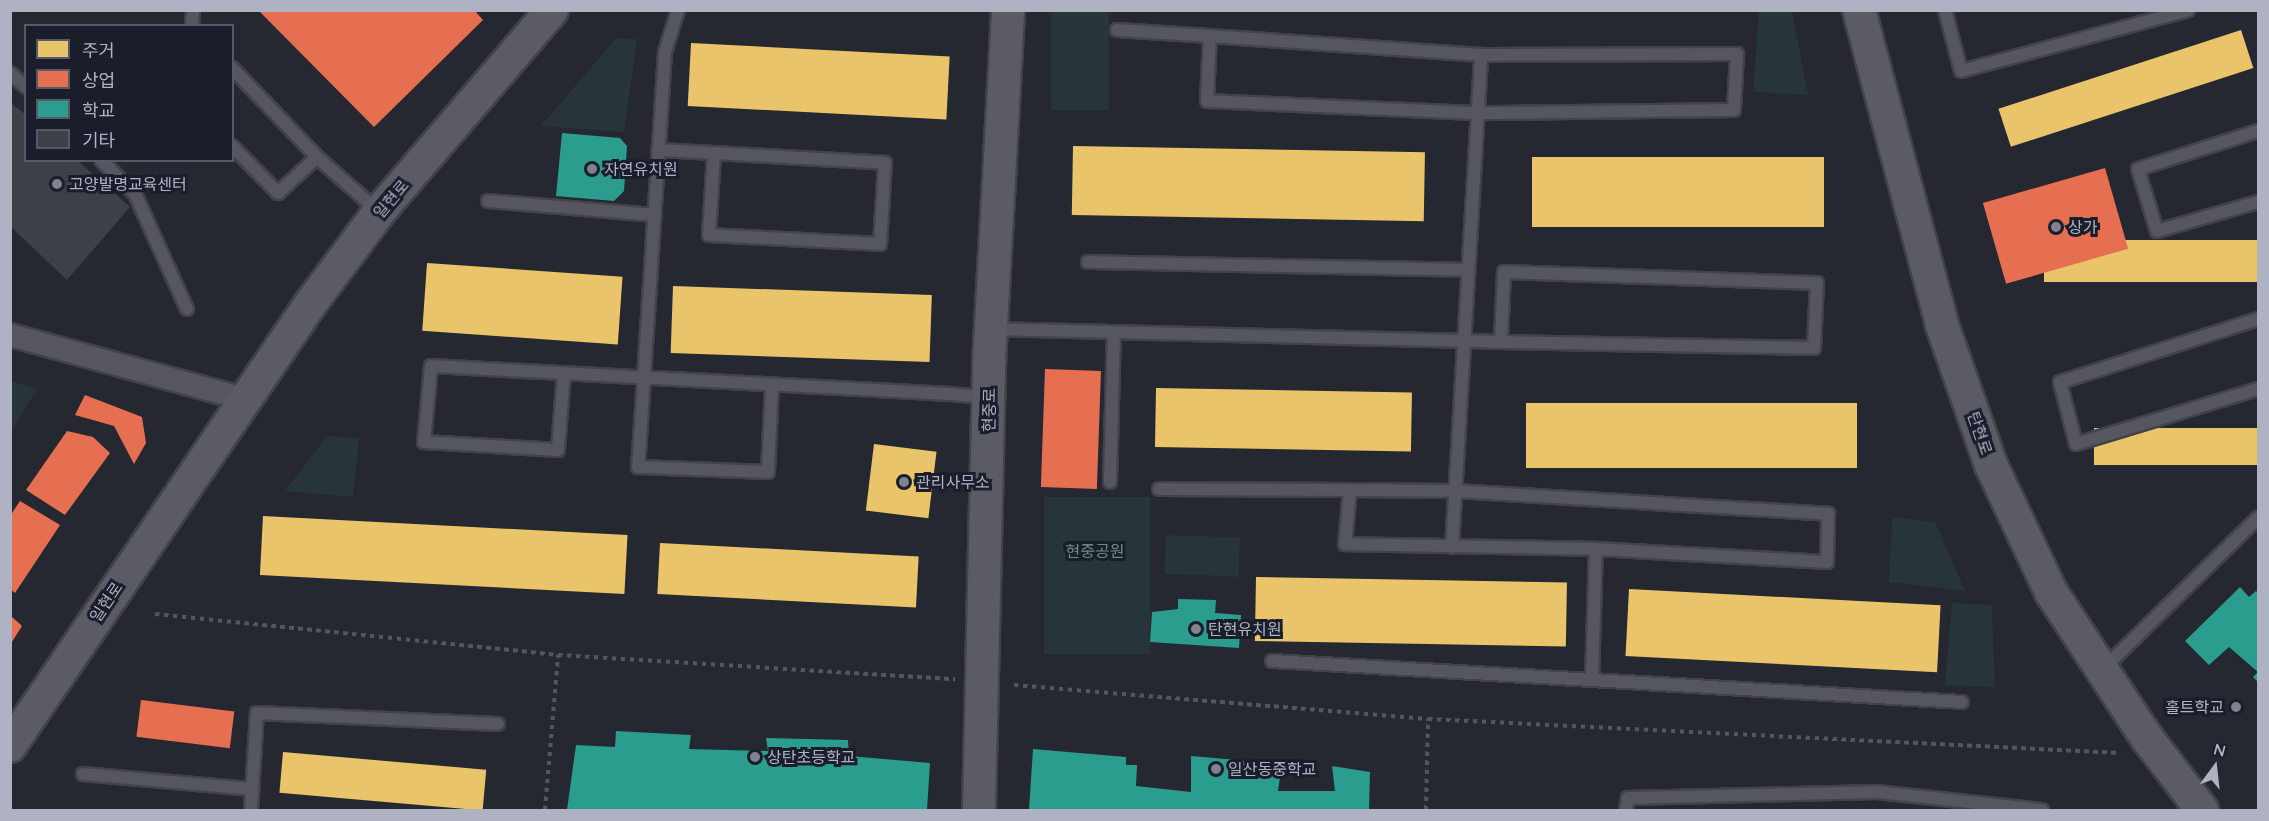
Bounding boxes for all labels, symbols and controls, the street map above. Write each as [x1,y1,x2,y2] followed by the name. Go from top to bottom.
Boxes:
[24,24,234,162] legend
[82,39,115,62] text: 주거
[82,69,115,92] text: 상업
[82,99,115,122] text: 학교
[82,129,115,152] text: 기타
[604,159,678,179] place label: 자연유치원
[585,162,599,176] marker: 자연유치원
[69,174,187,194] place label: 고양발명교육센터
[369,176,413,222] street label: 일현로
[50,177,64,191] marker: 고양발명교육센터
[2068,217,2097,237] place label: 상가
[2049,220,2063,234] marker: 상가
[979,388,999,432] street label: 현중로
[1964,409,1996,457] street label: 탄현로
[916,472,990,492] place label: 관리사무소
[897,475,911,489] marker: 관리사무소
[1066,541,1124,561] park label: 현중공원
[86,578,126,626] street label: 일현로
[1208,619,1282,639] place label: 탄현유치원
[1189,622,1203,636] marker: 탄현유치원
[2165,697,2224,717] place label: 홀트학교
[2229,700,2243,714] marker: 홀트학교
[2185,737,2245,797] north arrow
[2211,738,2228,761] text: N
[767,747,855,767] place label: 상탄초등학교
[748,750,762,764] marker: 상탄초등학교
[1228,759,1316,779] place label: 일산동중학교
[1209,762,1223,776] marker: 일산동중학교

